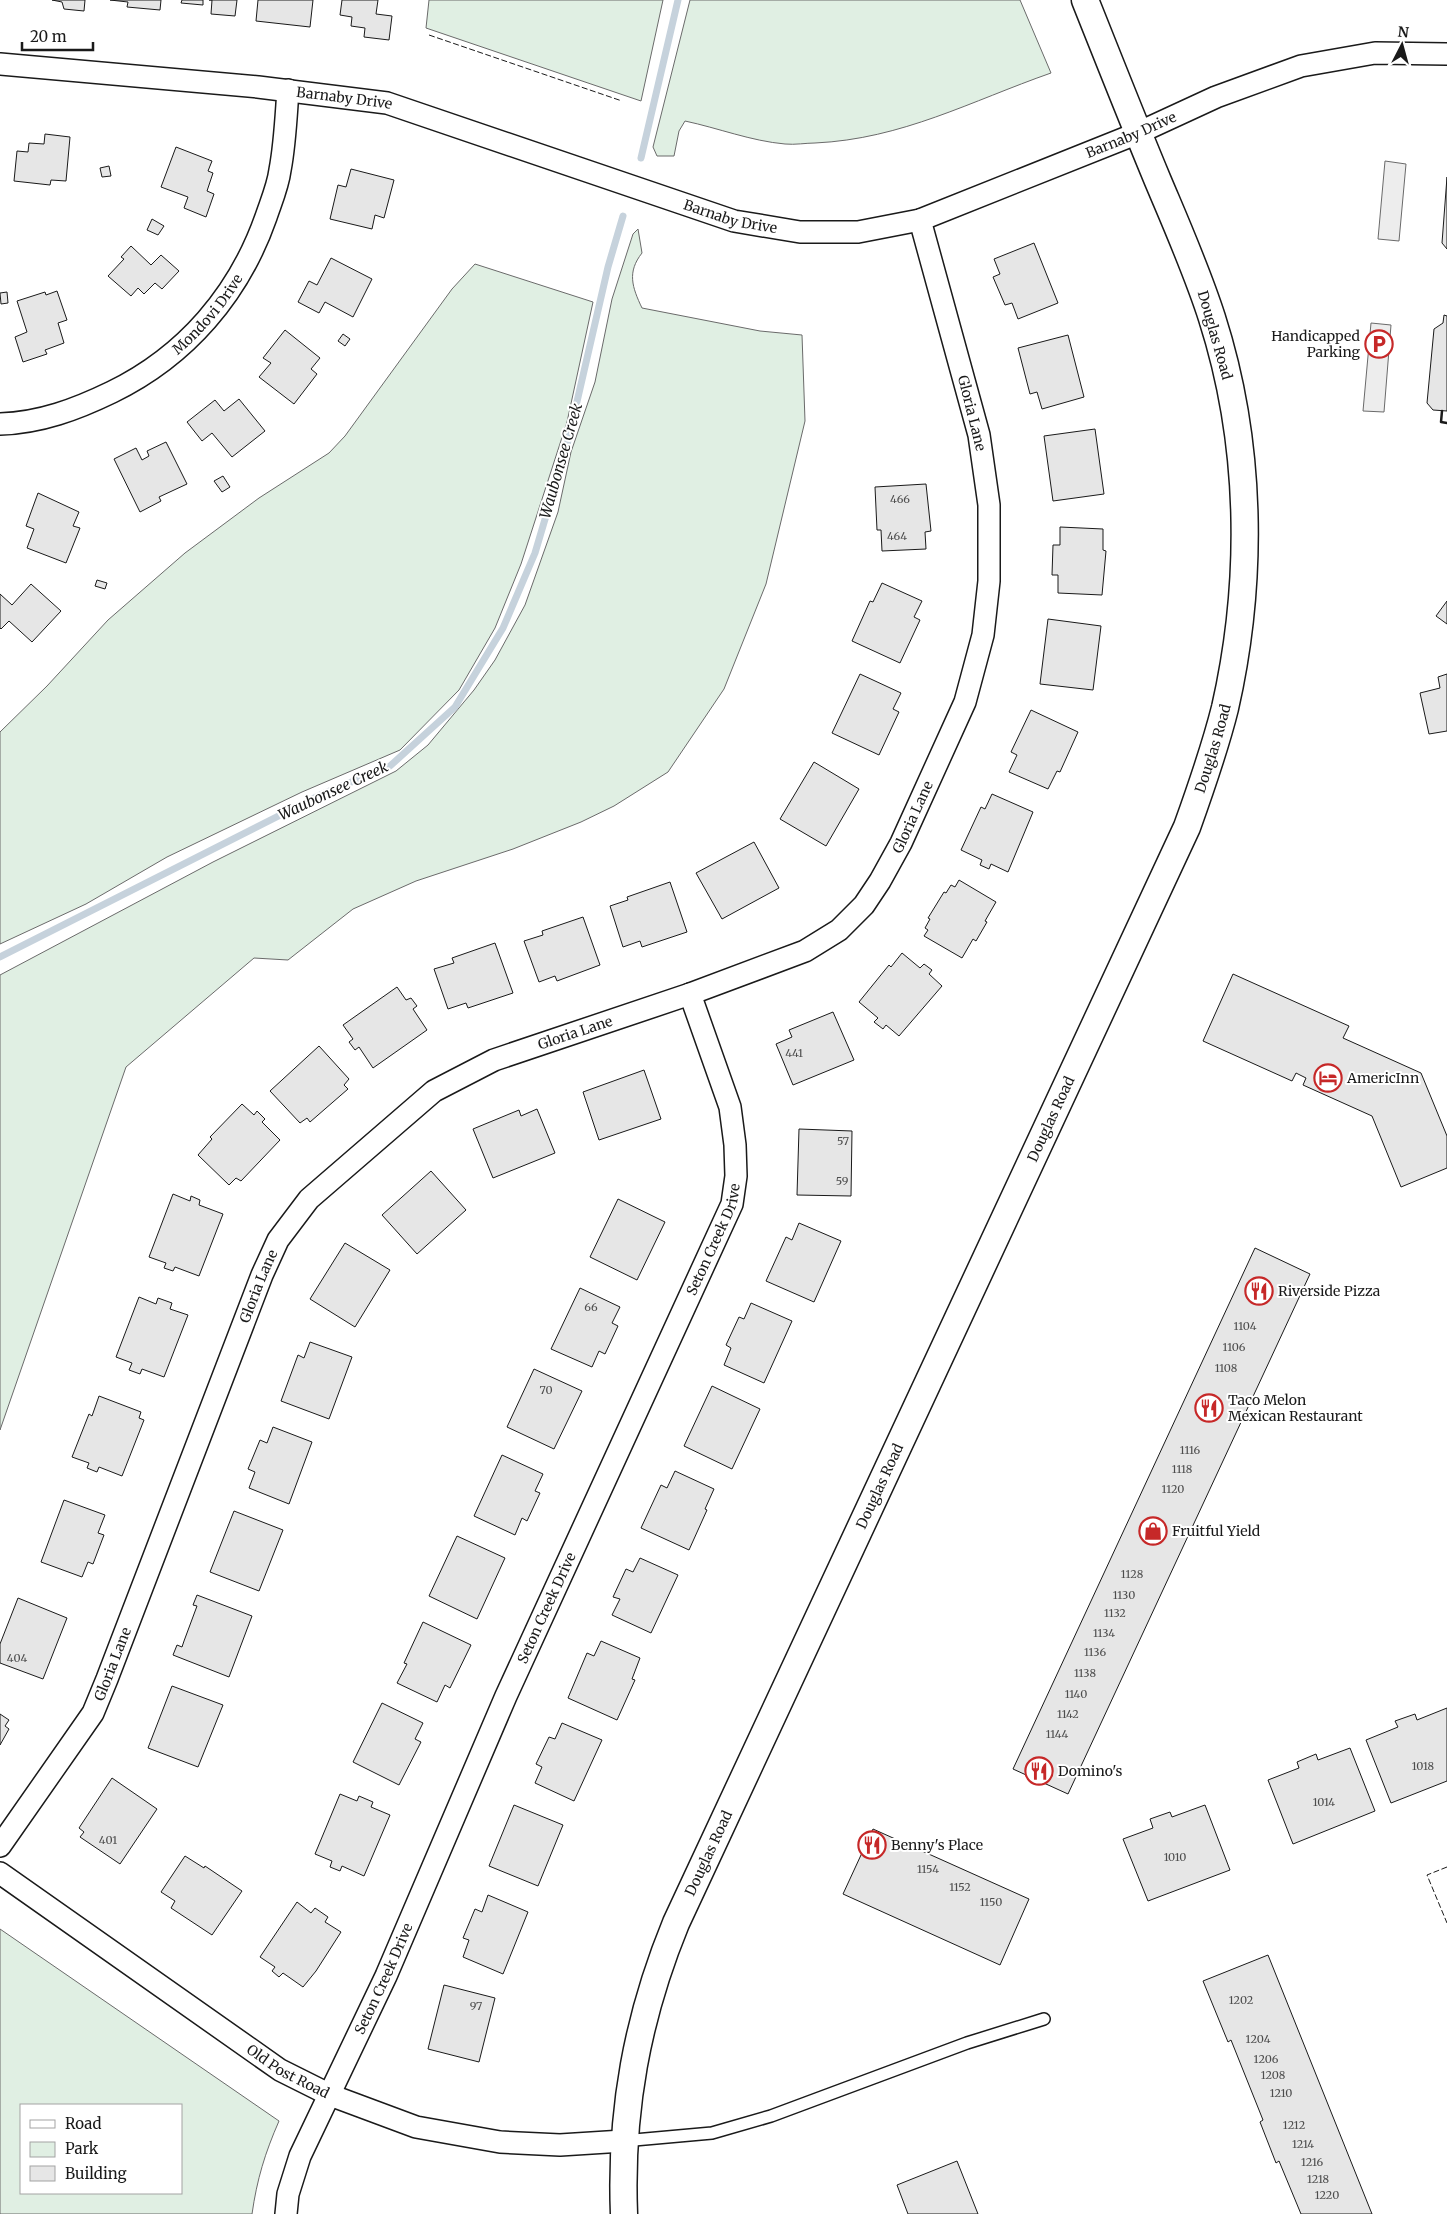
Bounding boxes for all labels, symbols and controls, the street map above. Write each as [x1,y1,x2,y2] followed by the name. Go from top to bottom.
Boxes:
[22,20,94,52] scale bar
[1377,20,1427,70] north arrow
[1397,23,1410,42] text: N
[30,27,67,46] text: 20 m
[295,83,395,113] street label: Barnaby Drive
[1083,108,1179,162] street label: Barnaby Drive
[681,195,779,237] street label: Barnaby Drive
[169,271,247,358] street label: Mondovi Drive
[1194,288,1236,382] street label: Douglas Road
[1271,327,1361,361] place label: Handicapped Parking
[1364,329,1394,359] parking icon: Handicapped Parking
[954,373,990,453] street label: Gloria Lane
[535,400,586,521] water label: Waubonsee Creek
[890,492,910,506] house number: 466
[887,529,907,543] house number: 464
[1191,702,1235,795] street label: Douglas Road
[275,756,392,824] water label: Waubonsee Creek
[888,778,937,856] street label: Gloria Lane
[536,1012,615,1054] street label: Gloria Lane
[785,1046,803,1060] house number: 441
[1313,1063,1343,1093] hotel icon: AmericInn
[1346,1069,1419,1087] place label: AmericInn
[1023,1073,1079,1165] street label: Douglas Road
[837,1134,849,1148] house number: 57
[836,1174,849,1188] house number: 59
[682,1182,744,1298] street label: Seton Creek Drive
[236,1247,281,1325] street label: Gloria Lane
[1244,1276,1274,1306] restaurant icon: Riverside Pizza
[1278,1282,1381,1300] place label: Riverside Pizza
[584,1300,598,1314] house number: 66
[1234,1319,1257,1333] house number: 1104
[1223,1340,1246,1354] house number: 1106
[1215,1361,1238,1375] house number: 1108
[539,1383,553,1397] house number: 70
[1228,1391,1363,1425] place label: Taco Melon Mexican Restaurant
[1194,1393,1224,1423] restaurant icon: Taco Melon Mexican Restaurant
[852,1440,908,1532] street label: Douglas Road
[1180,1443,1201,1457] house number: 1116
[1172,1462,1193,1476] house number: 1118
[1162,1482,1184,1496] house number: 1120
[1138,1516,1168,1546] shop icon: Fruitful Yield
[1172,1522,1261,1540] place label: Fruitful Yield
[513,1550,580,1666] street label: Seton Creek Drive
[1121,1567,1144,1581] house number: 1128
[1113,1588,1135,1602] house number: 1130
[1104,1606,1126,1620] house number: 1132
[90,1625,135,1704] street label: Gloria Lane
[1093,1626,1115,1640] house number: 1134
[1084,1645,1106,1659] house number: 1136
[7,1651,27,1665] house number: 404
[1074,1666,1096,1680] house number: 1138
[1065,1687,1087,1701] house number: 1140
[1057,1707,1079,1721] house number: 1142
[1046,1727,1068,1741] house number: 1144
[1024,1756,1054,1786] restaurant icon: Domino's
[1412,1759,1435,1773] house number: 1018
[1058,1762,1123,1780] place label: Domino's
[1313,1795,1335,1809] house number: 1014
[681,1807,736,1899] street label: Douglas Road
[857,1830,887,1860] restaurant icon: Benny's Place
[99,1833,117,1847] house number: 401
[891,1836,983,1854] place label: Benny's Place
[1164,1850,1186,1864] house number: 1010
[917,1862,939,1876] house number: 1154
[949,1880,971,1894] house number: 1152
[980,1895,1002,1909] house number: 1150
[350,1920,417,2037] street label: Seton Creek Drive
[1229,1993,1253,2007] house number: 1202
[470,1999,482,2013] house number: 97
[1246,2032,1271,2046] house number: 1204
[243,2040,333,2102] street label: Old Post Road
[1254,2052,1279,2066] house number: 1206
[1261,2068,1286,2082] house number: 1208
[1270,2086,1292,2100] house number: 1210
[20,2104,182,2194] legend
[65,2114,101,2133] text: Road
[1283,2118,1305,2132] house number: 1212
[1292,2137,1314,2151] house number: 1214
[65,2139,99,2158] text: Park
[1301,2155,1323,2169] house number: 1216
[65,2164,127,2183] text: Building
[1307,2172,1330,2186] house number: 1218
[1315,2188,1339,2202] house number: 1220

